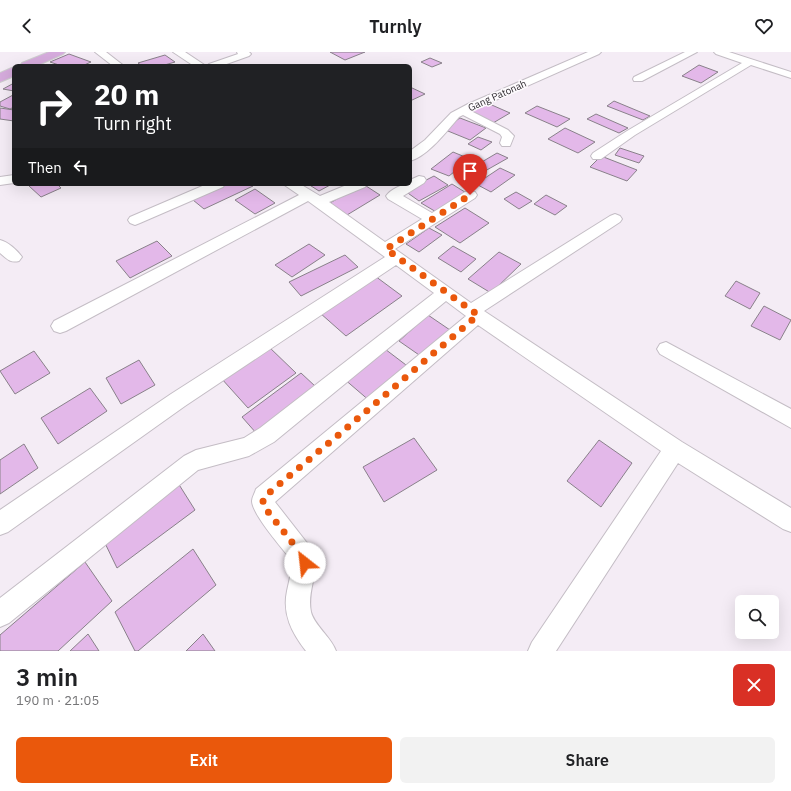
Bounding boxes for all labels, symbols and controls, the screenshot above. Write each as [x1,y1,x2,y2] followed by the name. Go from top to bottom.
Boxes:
[16,15,38,37] icon: back
[369,15,422,38] text: Turnly
[753,15,775,37] icon: heart
[94,76,159,113] text: 20 m
[466,77,528,114] street label: Gang Patonah
[28,80,80,132] icon: right
[94,112,172,135] text: Turn right
[453,154,487,195] pin
[70,156,92,178] icon: left
[28,158,62,177] text: Then
[459,160,481,182] icon: arrive
[284,542,326,584] position arrow
[735,595,779,639] map controls
[735,595,779,639] button: search
[16,661,78,693] text: 3 min
[733,664,775,706] button: close
[16,692,99,709] text: 190 m · 21:05
[16,737,392,783] button: Exit
[400,737,775,783] button: Share

